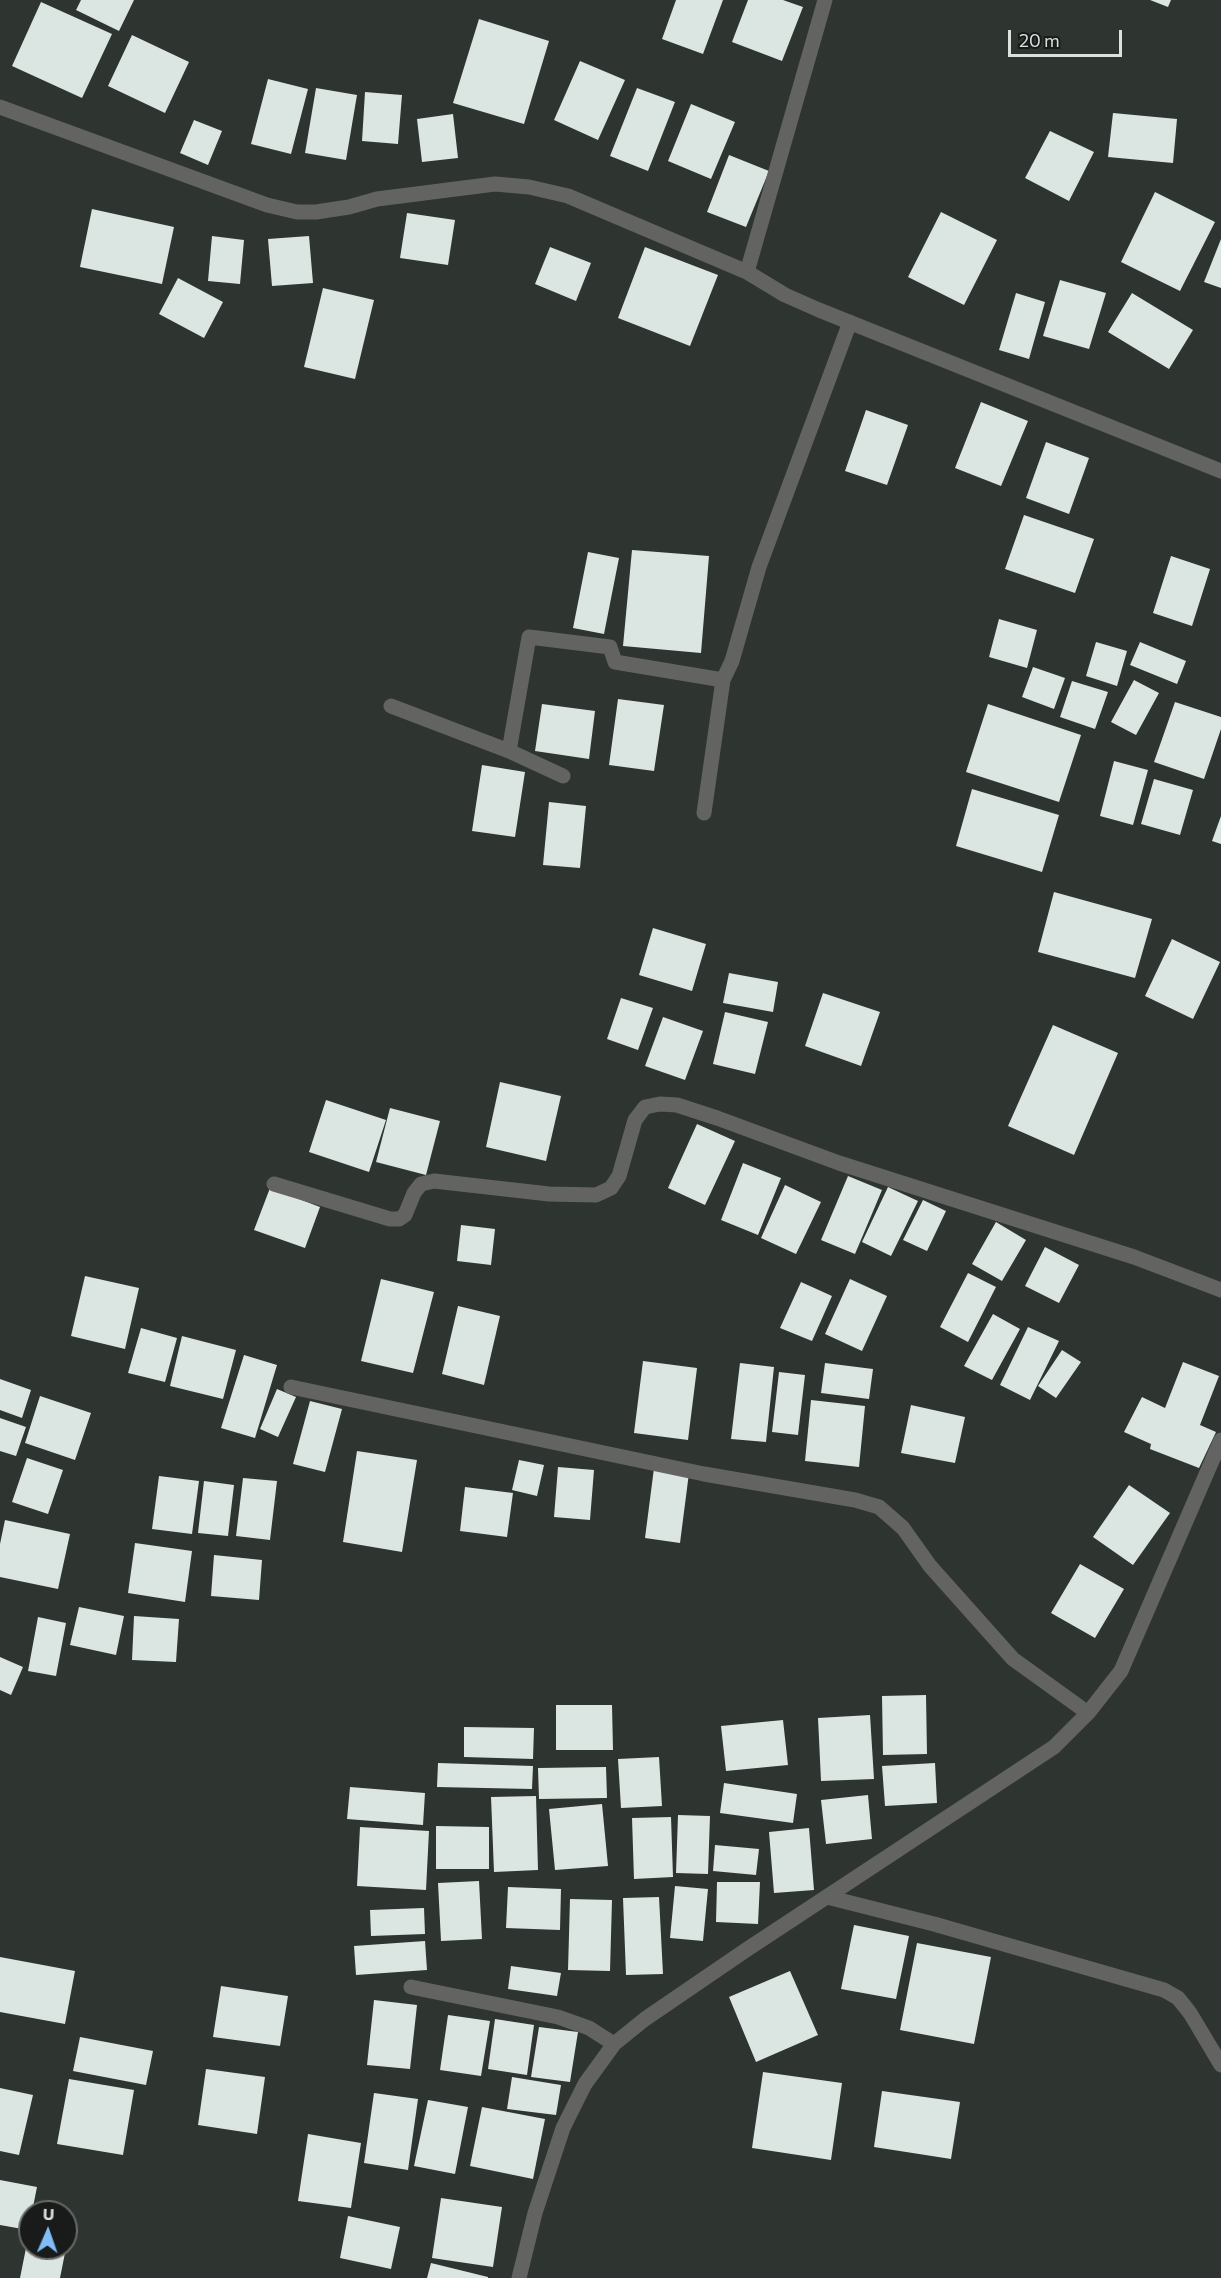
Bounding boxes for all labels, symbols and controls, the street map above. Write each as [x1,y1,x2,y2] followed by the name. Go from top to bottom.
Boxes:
[1011,18,1125,56] scale bar
[1019,29,1060,51] text: 20 m
[18,2200,78,2260] north arrow
[42,2204,55,2223] text: U

